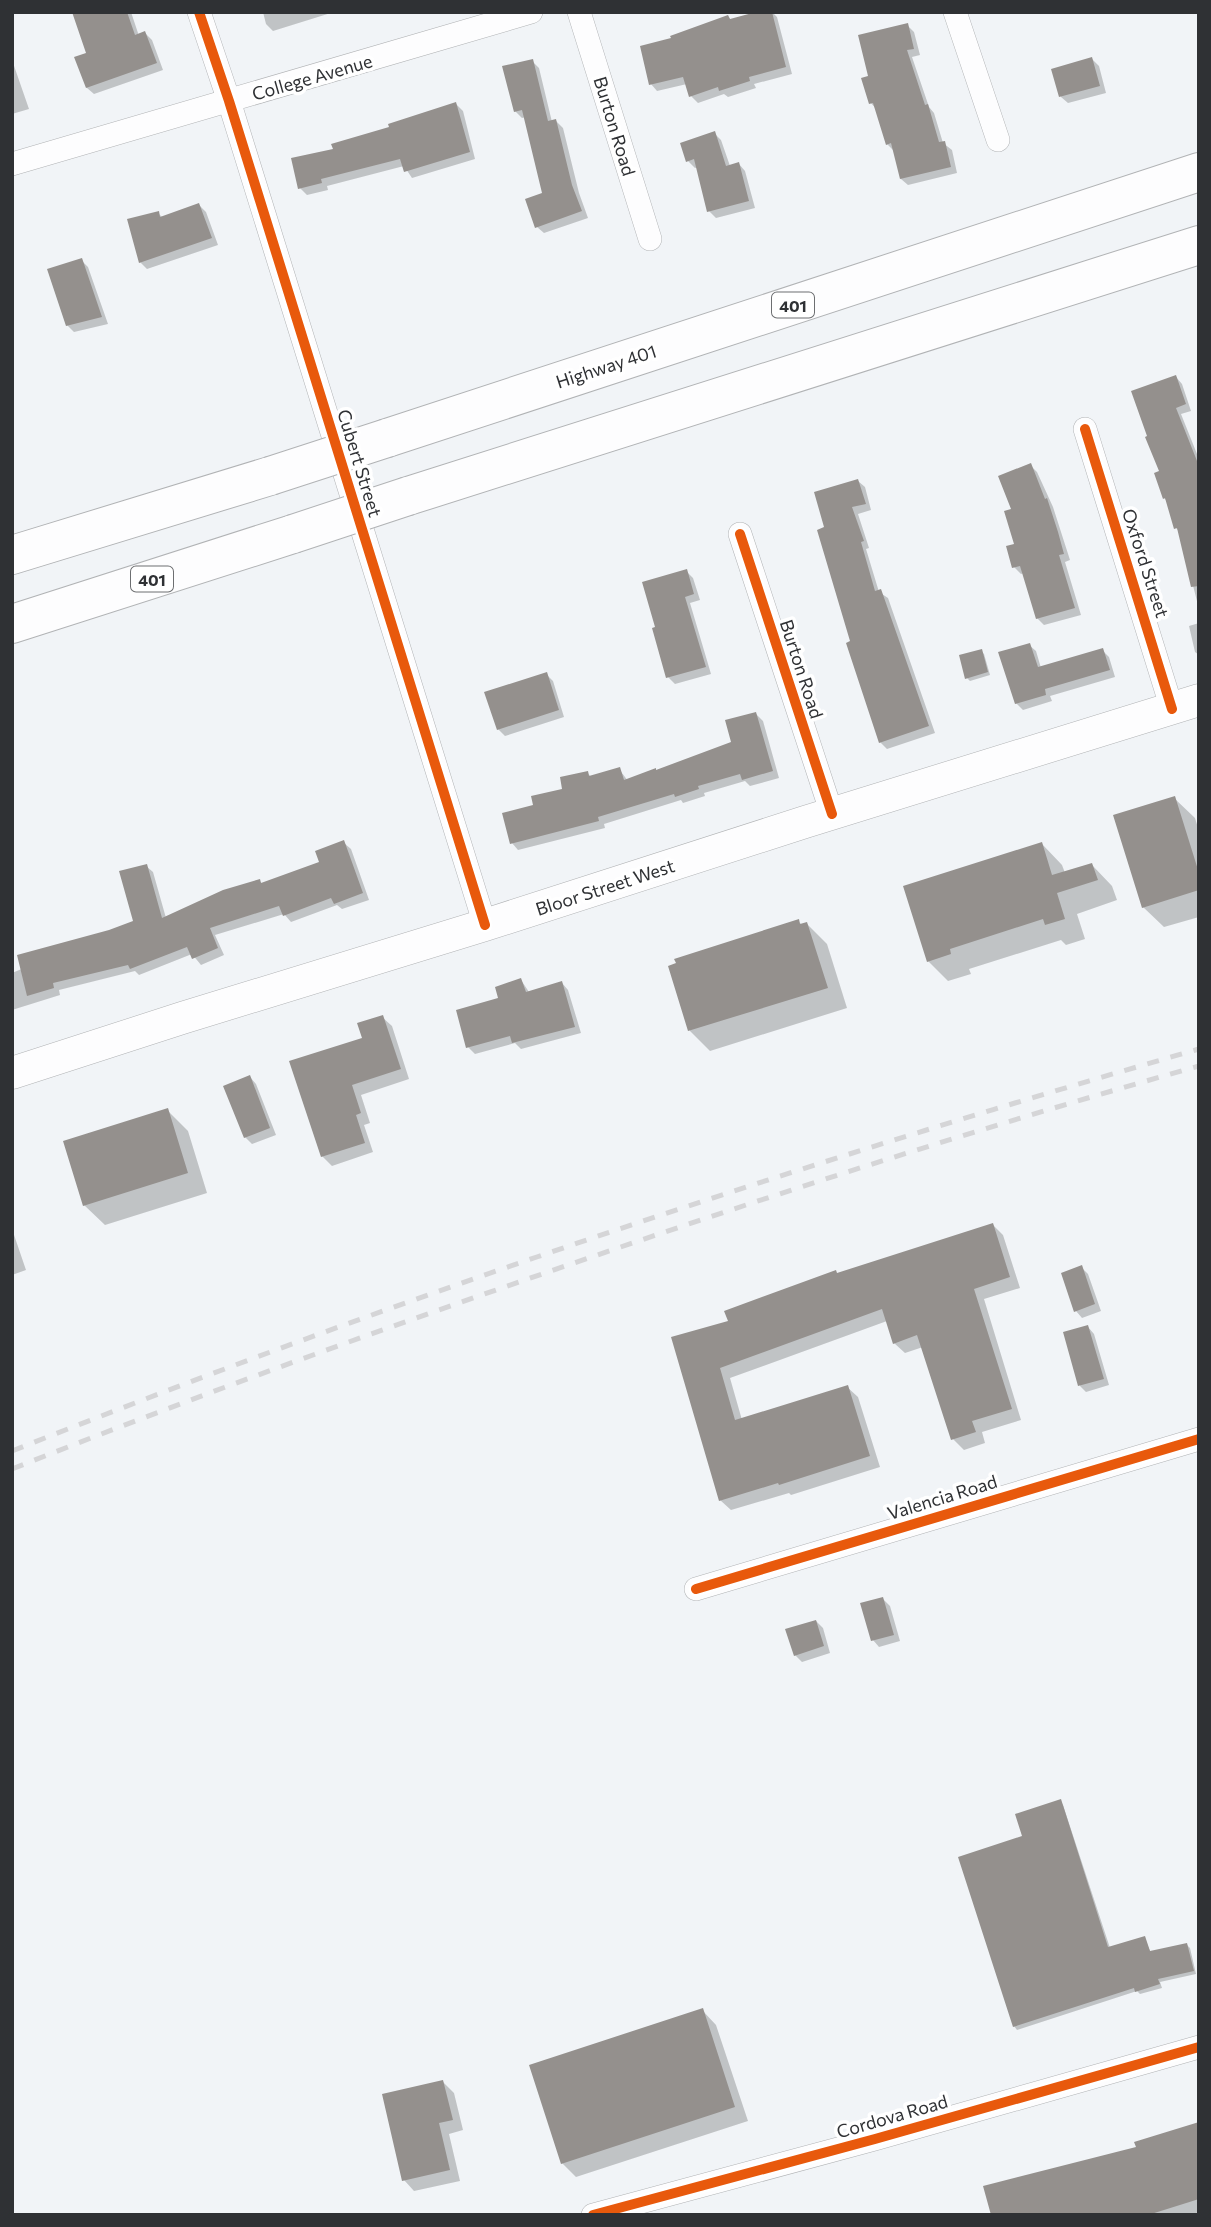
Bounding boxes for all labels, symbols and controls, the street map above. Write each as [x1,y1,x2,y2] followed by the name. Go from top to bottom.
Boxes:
[249,49,375,105] street label: College Avenue
[589,74,641,178] street label: Burton Road
[772,292,814,318] road number: 401
[553,339,659,393] street label: Highway 401
[333,407,387,519] street label: Cubert Street
[1118,506,1174,620] street label: Oxford Street
[131,566,173,592] road number: 401
[776,617,828,721] street label: Burton Road
[533,854,677,920] street label: Bloor Street West
[884,1470,1000,1524] street label: Valencia Road
[834,2090,950,2142] street label: Cordova Road

